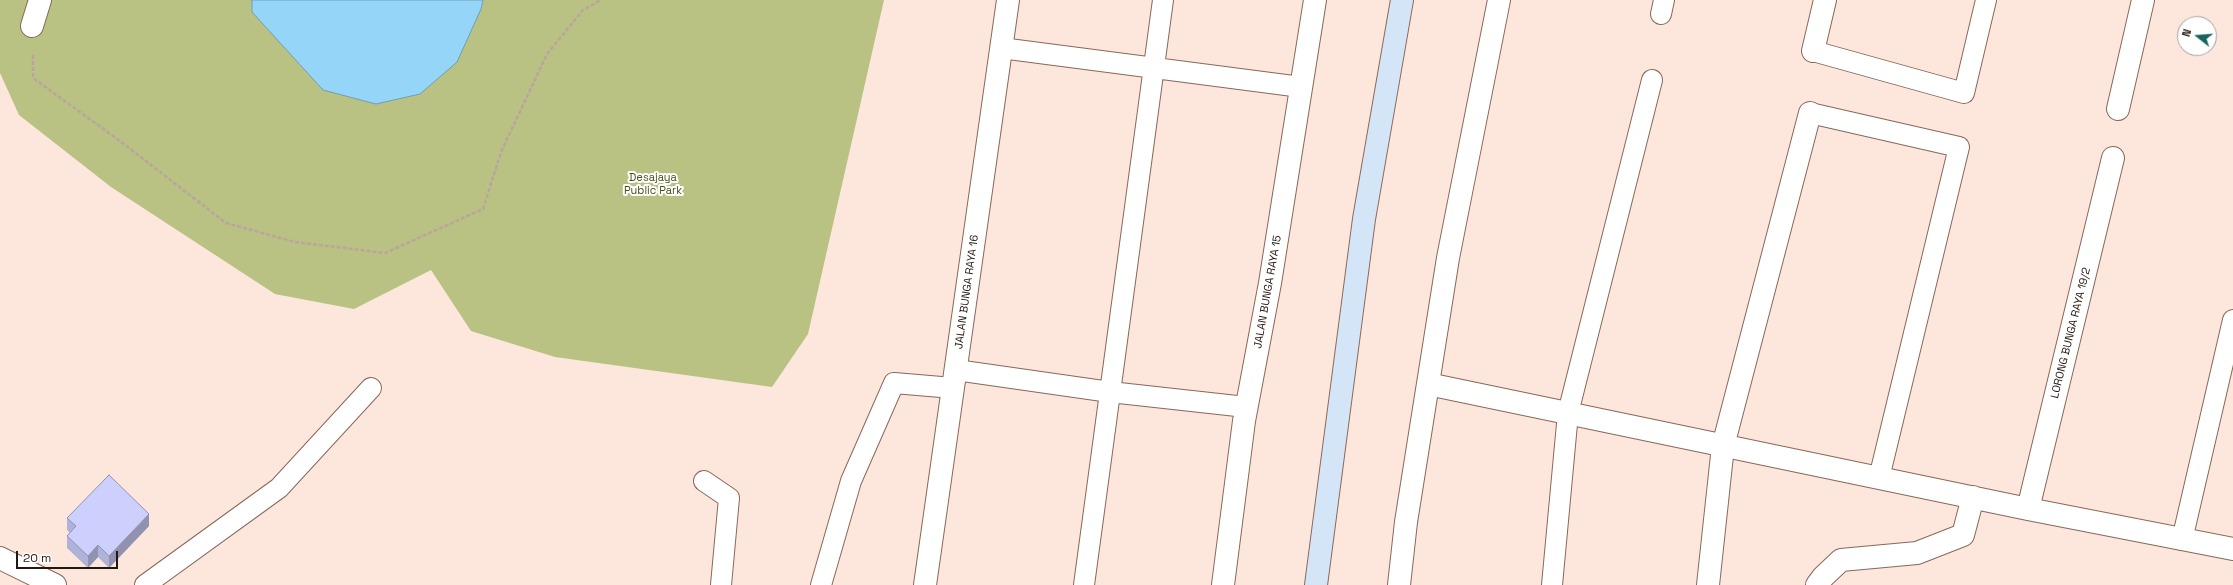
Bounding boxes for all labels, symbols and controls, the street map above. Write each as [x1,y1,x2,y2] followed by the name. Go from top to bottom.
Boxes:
[2177,16,2217,56] north arrow
[2179,27,2194,38] text: N
[624,171,682,197] park label: Desajaya Public Park
[952,234,982,350] street label: JALAN BUNGA RAYA 16
[1252,234,1284,350] street label: JALAN BUNGA RAYA 15
[2048,266,2094,400] street label: LORONG BUNGA RAYA 19/2
[18,543,120,569] scale bar
[23,550,51,566] text: 20 m

